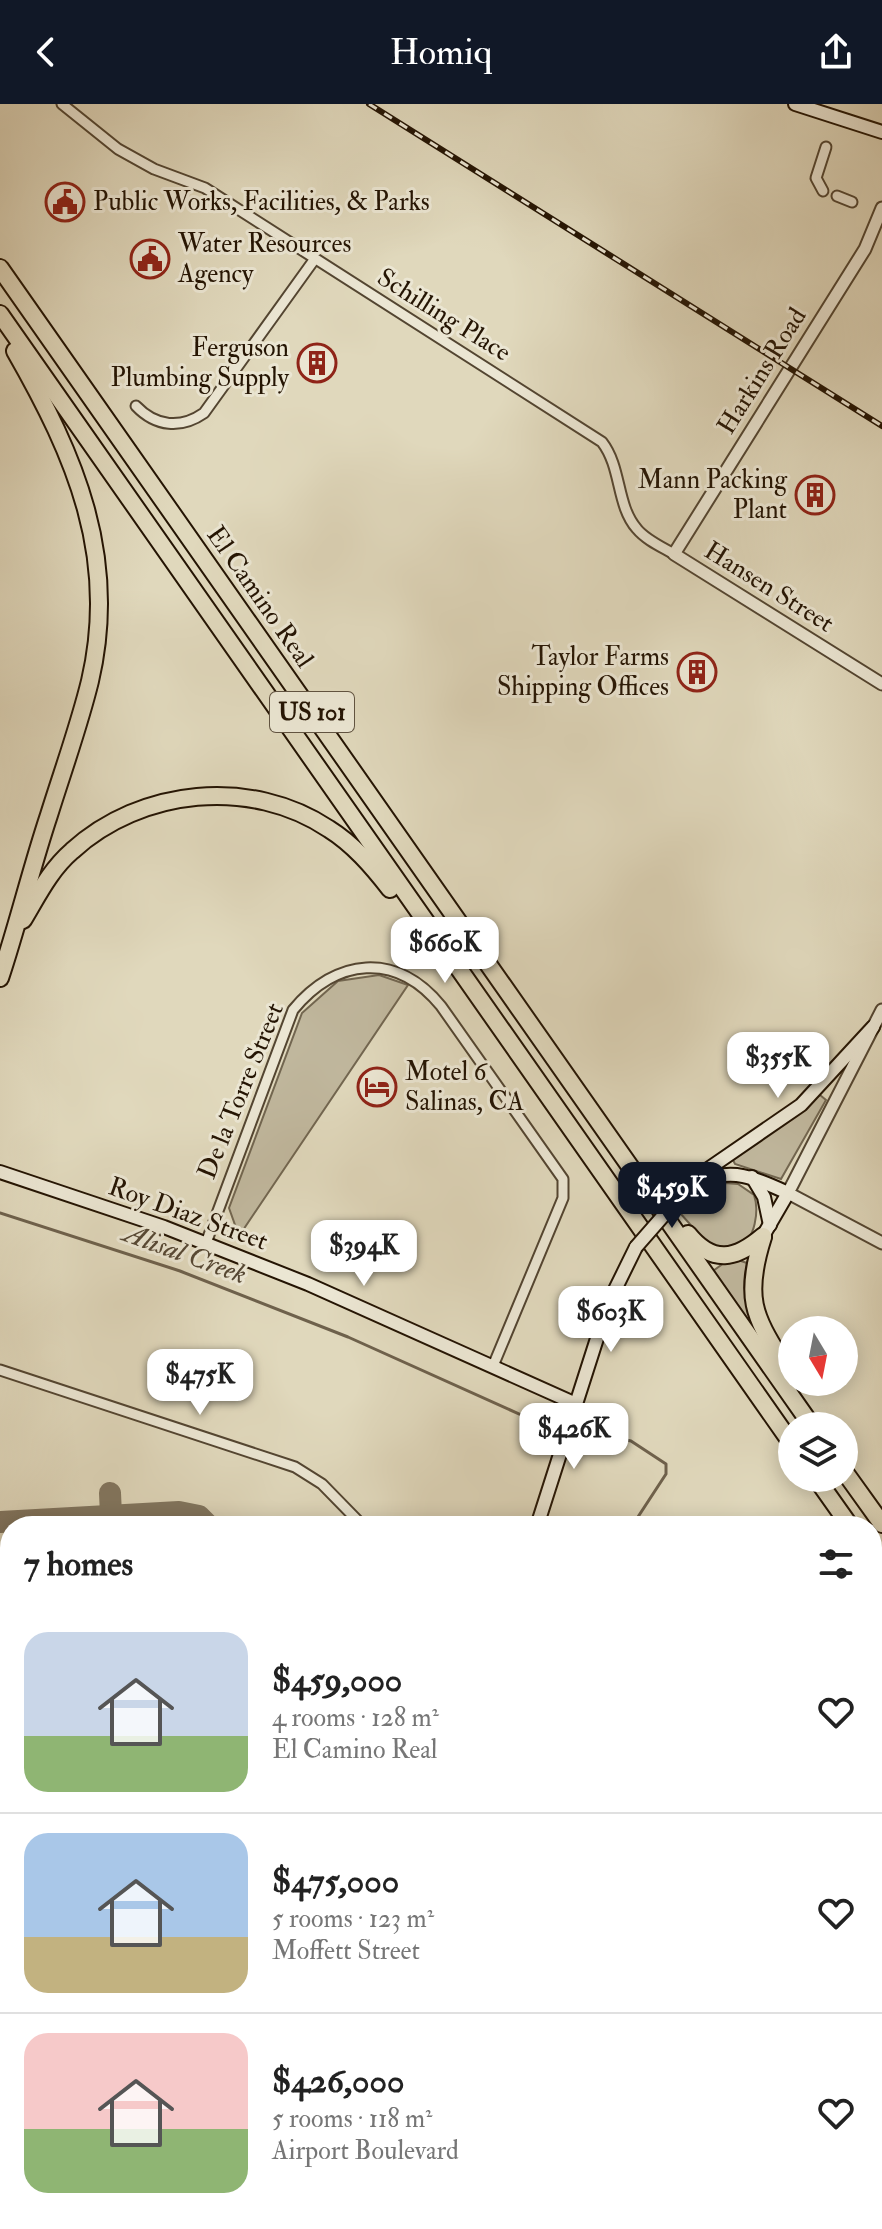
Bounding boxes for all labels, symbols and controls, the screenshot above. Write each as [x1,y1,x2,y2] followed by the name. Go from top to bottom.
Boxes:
[24,30,68,74] icon: back
[390,30,492,75] text: Homiq
[814,30,858,74] icon: share
[44,181,86,223] public building icon: Public Works, Facilities, & Parks
[93,186,430,218] place label: Public Works, Facilities, & Parks
[177,228,351,290] place label: Water Resources Agency
[129,238,171,280] public building icon: Water Resources Agency
[371,261,517,369] street label: Schilling Place
[711,302,814,440] street label: Harkins Road
[111,332,290,395] place label: Ferguson Plumbing Supply
[296,342,338,384] building icon: Ferguson Plumbing Supply
[638,464,788,526] place label: Mann Packing Plant
[794,474,836,516] building icon: Mann Packing Plant
[199,520,321,674] street label: El Camino Real
[698,535,840,639] street label: Hansen Street
[497,641,669,704] place label: Taylor Farms Shipping Offices
[676,651,718,693] building icon: Taylor Farms Shipping Offices
[270,692,354,732] road number: US 101
[389,917,501,985] pin: $660K
[409,927,481,959] text: $660K
[191,998,291,1184] street label: De la Torre Street
[722,1032,834,1100] pin: $355K
[745,1042,811,1074] text: $355K
[405,1056,524,1118] place label: Motel 6 Salinas, CA
[356,1066,398,1108] hotel icon: Motel 6 Salinas, CA
[616,1162,728,1230] pin: $459K
[104,1170,272,1258] street label: Roy Diaz Street
[636,1172,708,1204] text: $459K
[116,1215,251,1292] water label: Alisal Creek
[308,1220,420,1288] pin: $394K
[329,1230,399,1262] text: $394K
[555,1286,667,1354] pin: $603K
[576,1296,646,1328] text: $603K
[778,1316,858,1396] north arrow
[778,1316,858,1492] map controls
[144,1349,256,1417] pin: $475K
[165,1359,235,1391] text: $475K
[518,1403,630,1471] pin: $426K
[778,1412,858,1492] button: layers
[537,1413,611,1445] text: $426K
[814,1542,858,1586] icon: filters
[24,1543,133,1586] text: 7 homes
[272,1659,402,1702] text: $459,000
[88,1664,184,1760] icon: home
[814,1690,858,1734] icon: heart
[272,1702,439,1734] text: 4 rooms · 128 m²
[272,1734,438,1766] text: El Camino Real
[272,1860,399,1903] text: $475,000
[88,1865,184,1961] icon: home
[814,1891,858,1935] icon: heart
[272,1903,434,1935] text: 5 rooms · 123 m²
[272,1935,420,1967] text: Moffett Street
[272,2060,404,2103] text: $426,000
[88,2065,184,2161] icon: home
[814,2091,858,2135] icon: heart
[272,2103,432,2135] text: 5 rooms · 118 m²
[272,2135,459,2167] text: Airport Boulevard

